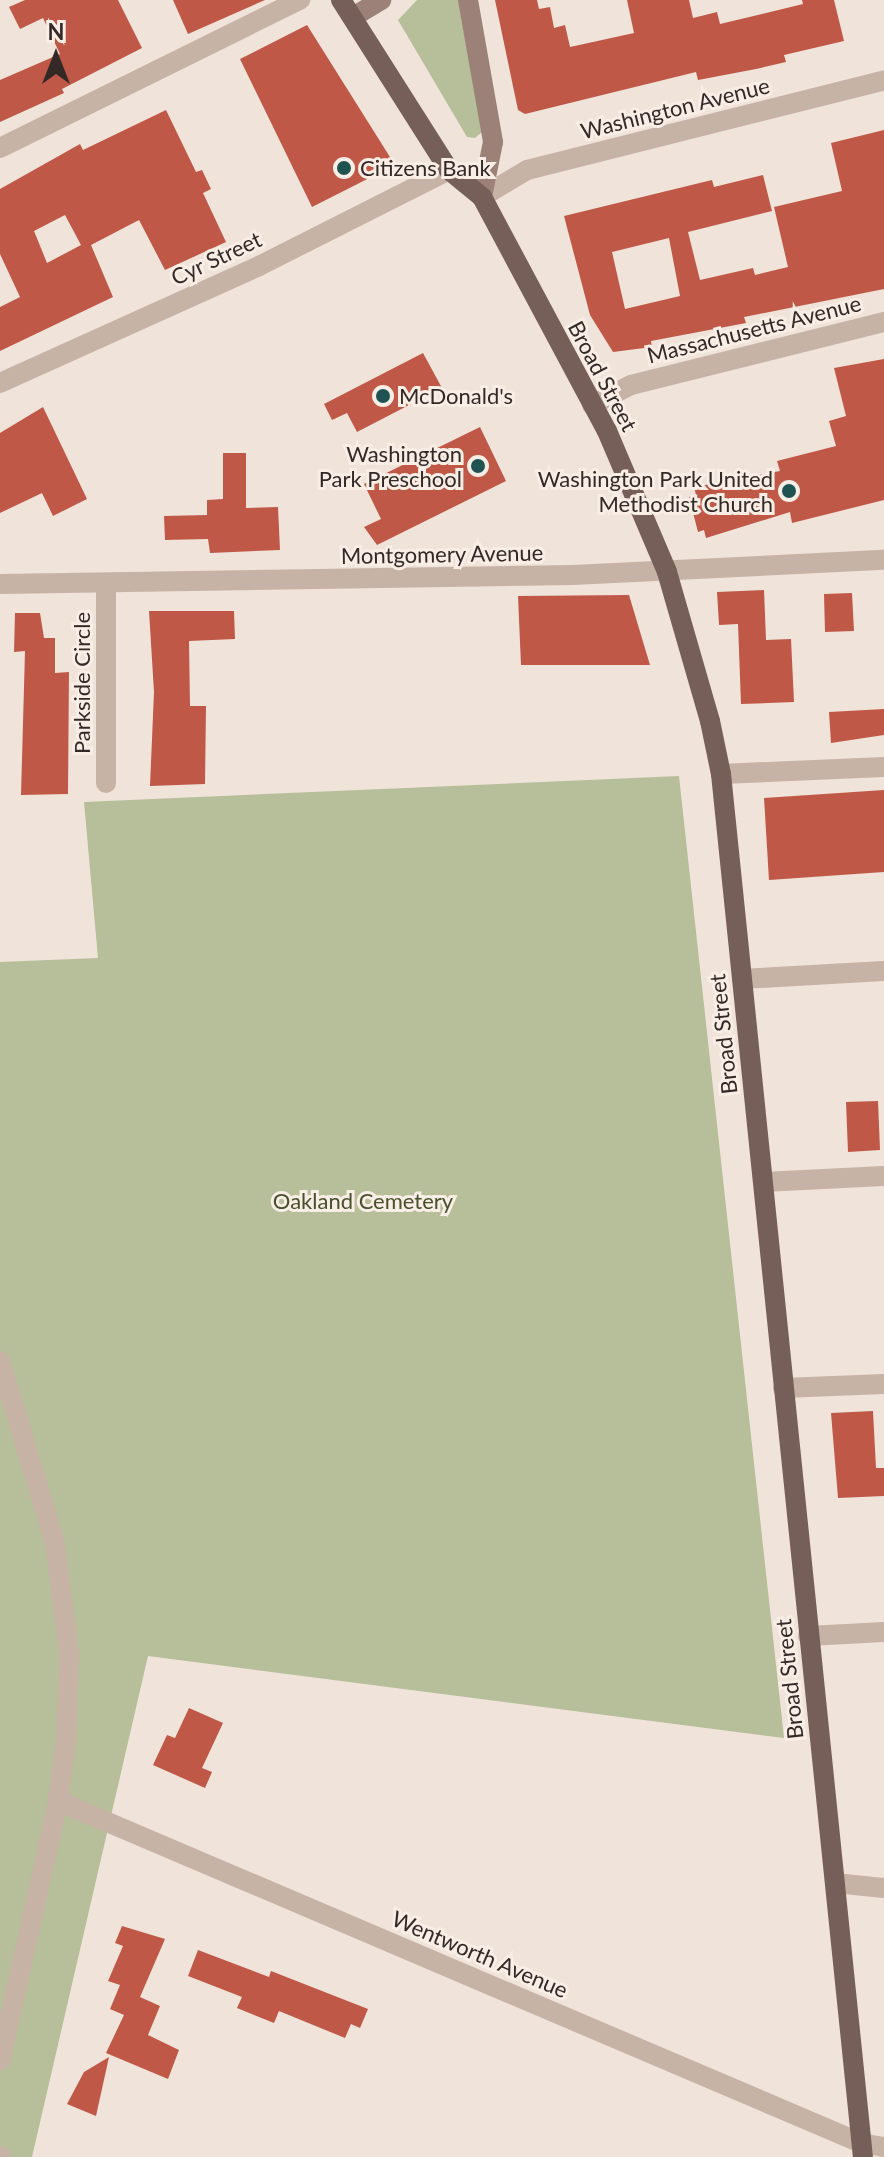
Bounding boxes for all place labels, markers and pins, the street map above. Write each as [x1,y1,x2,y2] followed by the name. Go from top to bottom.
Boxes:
[360,155,491,181] place label: Citizens Bank
[335,159,353,177] marker: Citizens Bank
[399,383,513,409] place label: McDonald's
[374,387,392,405] marker: McDonald's
[319,440,462,492] place label: Washington Park Preschool
[469,457,487,475] marker: Washington Park Preschool
[538,465,773,516] place label: Washington Park United Methodist Church
[780,482,798,500] marker: Washington Park United Methodist Church

